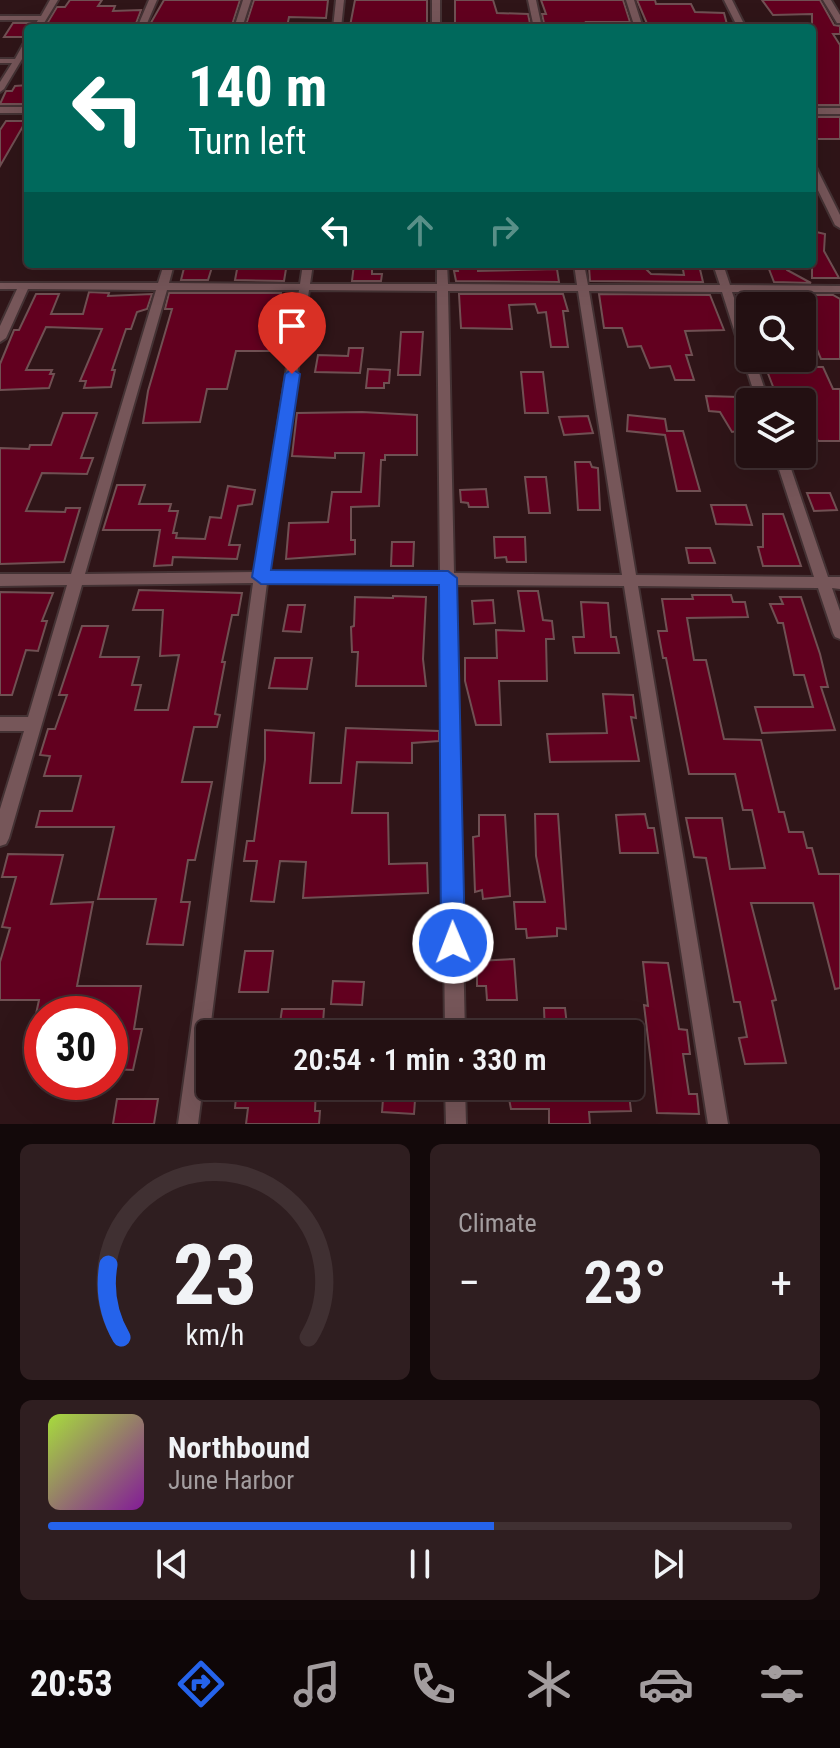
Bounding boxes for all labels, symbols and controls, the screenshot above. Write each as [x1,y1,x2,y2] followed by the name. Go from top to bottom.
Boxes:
[188,54,327,120] text: 140 m
[56,56,160,160] icon: left
[188,121,306,163] text: Turn left
[314,208,358,252] icon: left
[398,208,442,252] icon: ahead
[482,208,526,252] icon: right
[258,292,326,374] pin
[736,292,816,468] map controls
[736,292,816,372] button: search
[270,304,314,348] icon: arrive
[736,388,816,468] button: layers
[411,901,495,985] position arrow
[24,996,128,1100] speed limit sign: 30
[293,1042,547,1077] text: 20:54 · 1 min · 330 m
[458,1208,537,1238] text: Climate
[173,1227,257,1324] text: 23
[583,1247,667,1318] text: 23°
[458,1257,480,1309] text: −
[770,1257,792,1309] text: +
[186,1318,244,1352] text: km/h
[168,1430,310,1465] text: Northbound
[168,1465,294,1495] text: June Harbor
[150,1542,194,1586] icon: previous
[398,1542,442,1586] icon: pause
[646,1542,690,1586] icon: next
[173,1656,229,1712] icon: directions
[289,1656,345,1712] icon: music
[405,1656,461,1712] icon: phone
[521,1656,577,1712] icon: climate
[638,1656,694,1712] icon: car
[754,1656,810,1712] icon: filters
[30,1663,113,1705] text: 20:53

